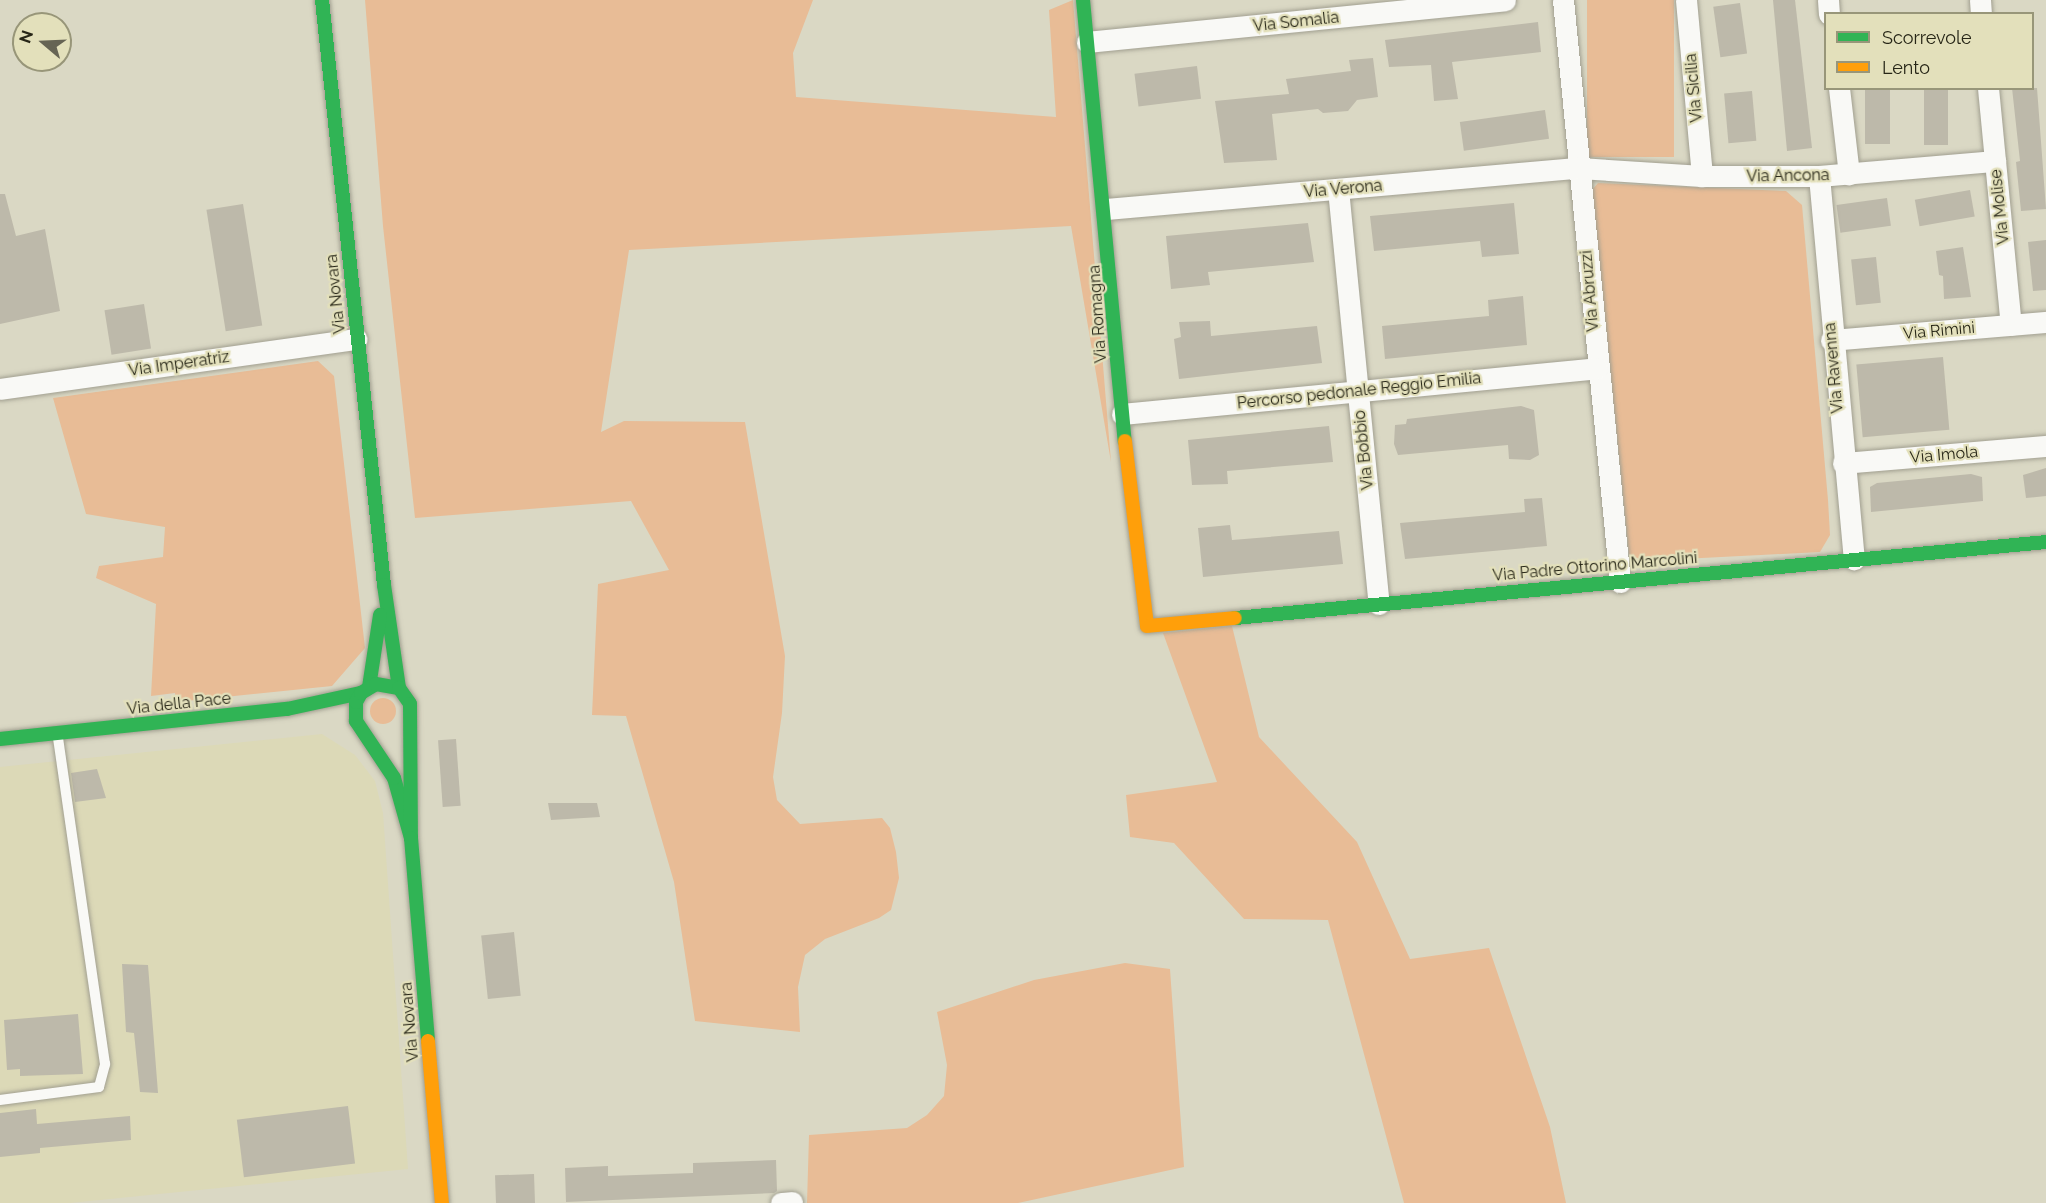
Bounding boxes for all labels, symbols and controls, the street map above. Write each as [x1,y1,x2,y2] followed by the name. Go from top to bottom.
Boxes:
[1252,8,1340,36] street label: Via Somalia
[12,12,72,72] north arrow
[1824,12,2034,90] legend
[1882,27,1972,48] text: Scorrevole
[15,28,37,45] text: N
[1681,53,1707,123] street label: Via Sicilia
[1882,57,1930,78] text: Lento
[1746,166,1830,186] street label: Via Ancona
[1987,168,2013,246] street label: Via Molise
[1303,176,1383,202] street label: Via Verona
[1577,249,1603,333] street label: Via Abruzzi
[322,253,350,335] street label: Via Novara
[1085,264,1111,364] street label: Via Romagna
[1902,318,1976,344] street label: Via Rimini
[1820,322,1848,414] street label: Via Ravenna
[127,347,231,381] street label: Via Imperatriz
[1236,369,1482,413] street label: Percorso pedonale Reggio Emilia
[1350,409,1378,491] street label: Via Bobbio
[1909,442,1979,468] street label: Via Imola
[1492,548,1698,586] street label: Via Padre Ottorino Marcolini
[126,689,232,719] street label: Via della Pace
[397,981,423,1063] street label: Via Novara

